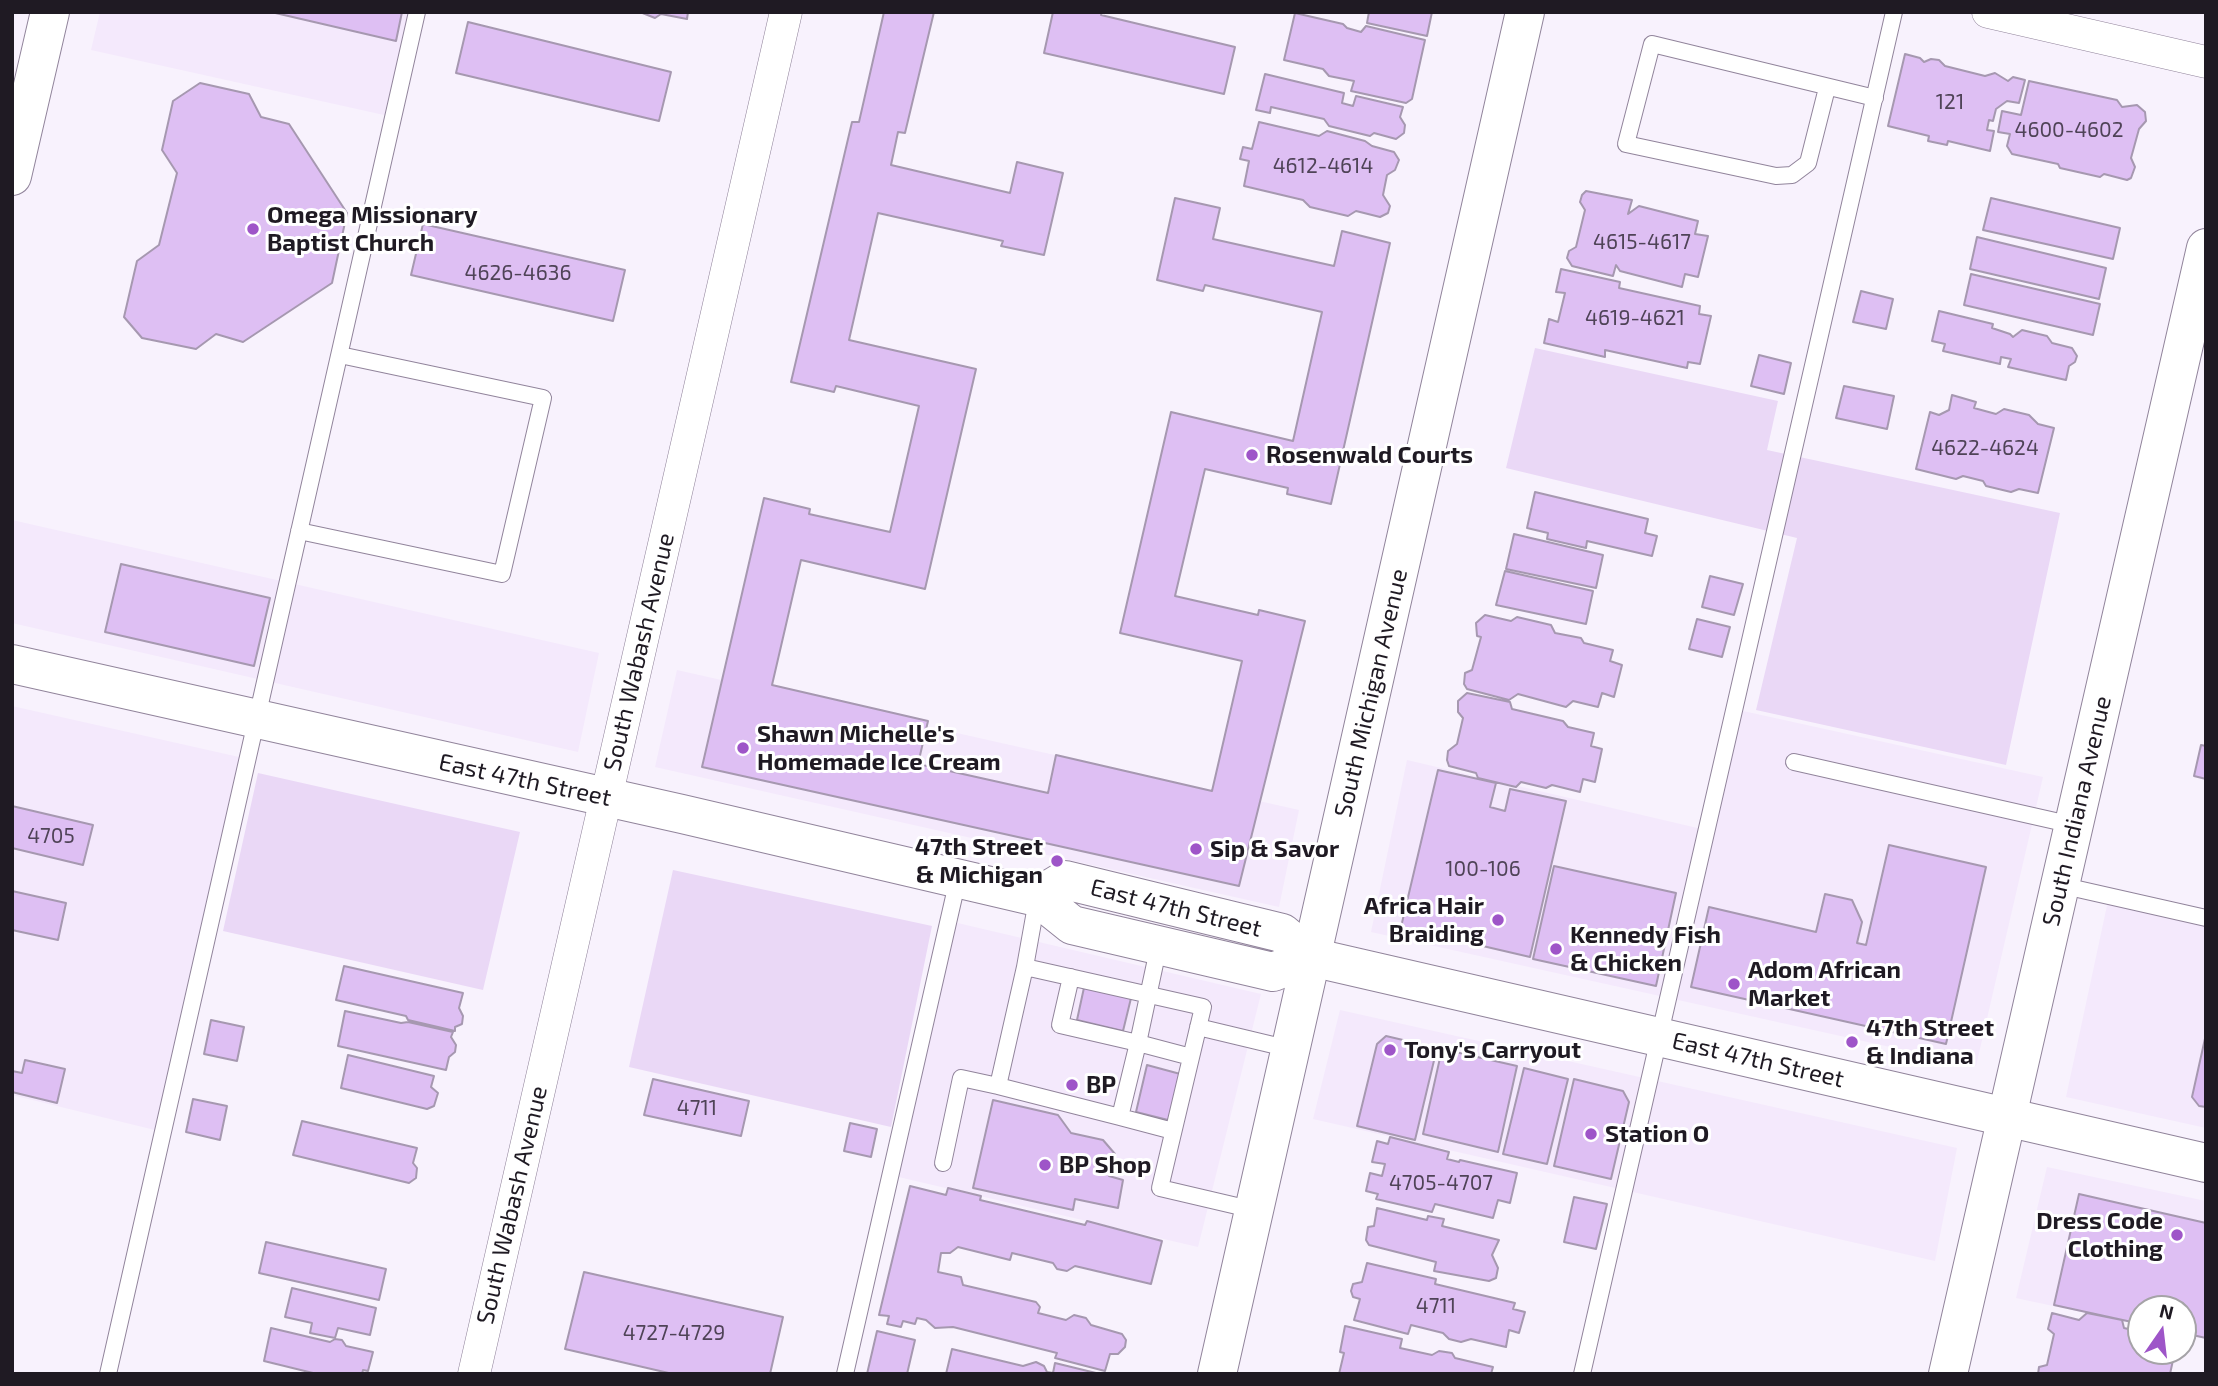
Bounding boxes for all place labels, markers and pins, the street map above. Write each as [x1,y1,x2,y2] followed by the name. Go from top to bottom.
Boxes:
[267,201,478,257] place label: Omega Missionary Baptist Church
[245,221,261,237] marker: Omega Missionary Baptist Church
[1266,441,1473,469] place label: Rosenwald Courts
[1244,447,1260,463] marker: Rosenwald Courts
[757,720,1001,776] place label: Shawn Michelle's Homemade Ice Cream
[735,740,751,756] marker: Shawn Michelle's Homemade Ice Cream
[915,833,1043,889] place label: 47th Street & Michigan
[1210,835,1339,863] place label: Sip & Savor
[1188,841,1204,857] marker: Sip & Savor
[1049,853,1065,869] marker: 47th Street & Michigan
[1364,892,1484,948] place label: Africa Hair Braiding
[1490,912,1506,928] marker: Africa Hair Braiding
[1570,921,1721,977] place label: Kennedy Fish & Chicken
[1548,941,1564,957] marker: Kennedy Fish & Chicken
[1748,956,1901,1012] place label: Adom African Market
[1726,976,1742,992] marker: Adom African Market
[1866,1014,1994,1070] place label: 47th Street & Indiana
[1844,1034,1860,1050] marker: 47th Street & Indiana
[1404,1036,1581,1064] place label: Tony's Carryout
[1382,1042,1398,1058] marker: Tony's Carryout
[1086,1071,1116,1099] place label: BP
[1064,1077,1080,1093] marker: BP
[1605,1120,1709,1148] place label: Station O
[1583,1126,1599,1142] marker: Station O
[1059,1151,1151,1179] place label: BP Shop
[1037,1157,1053,1173] marker: BP Shop
[2036,1207,2163,1263] place label: Dress Code Clothing
[2169,1227,2185,1243] marker: Dress Code Clothing

